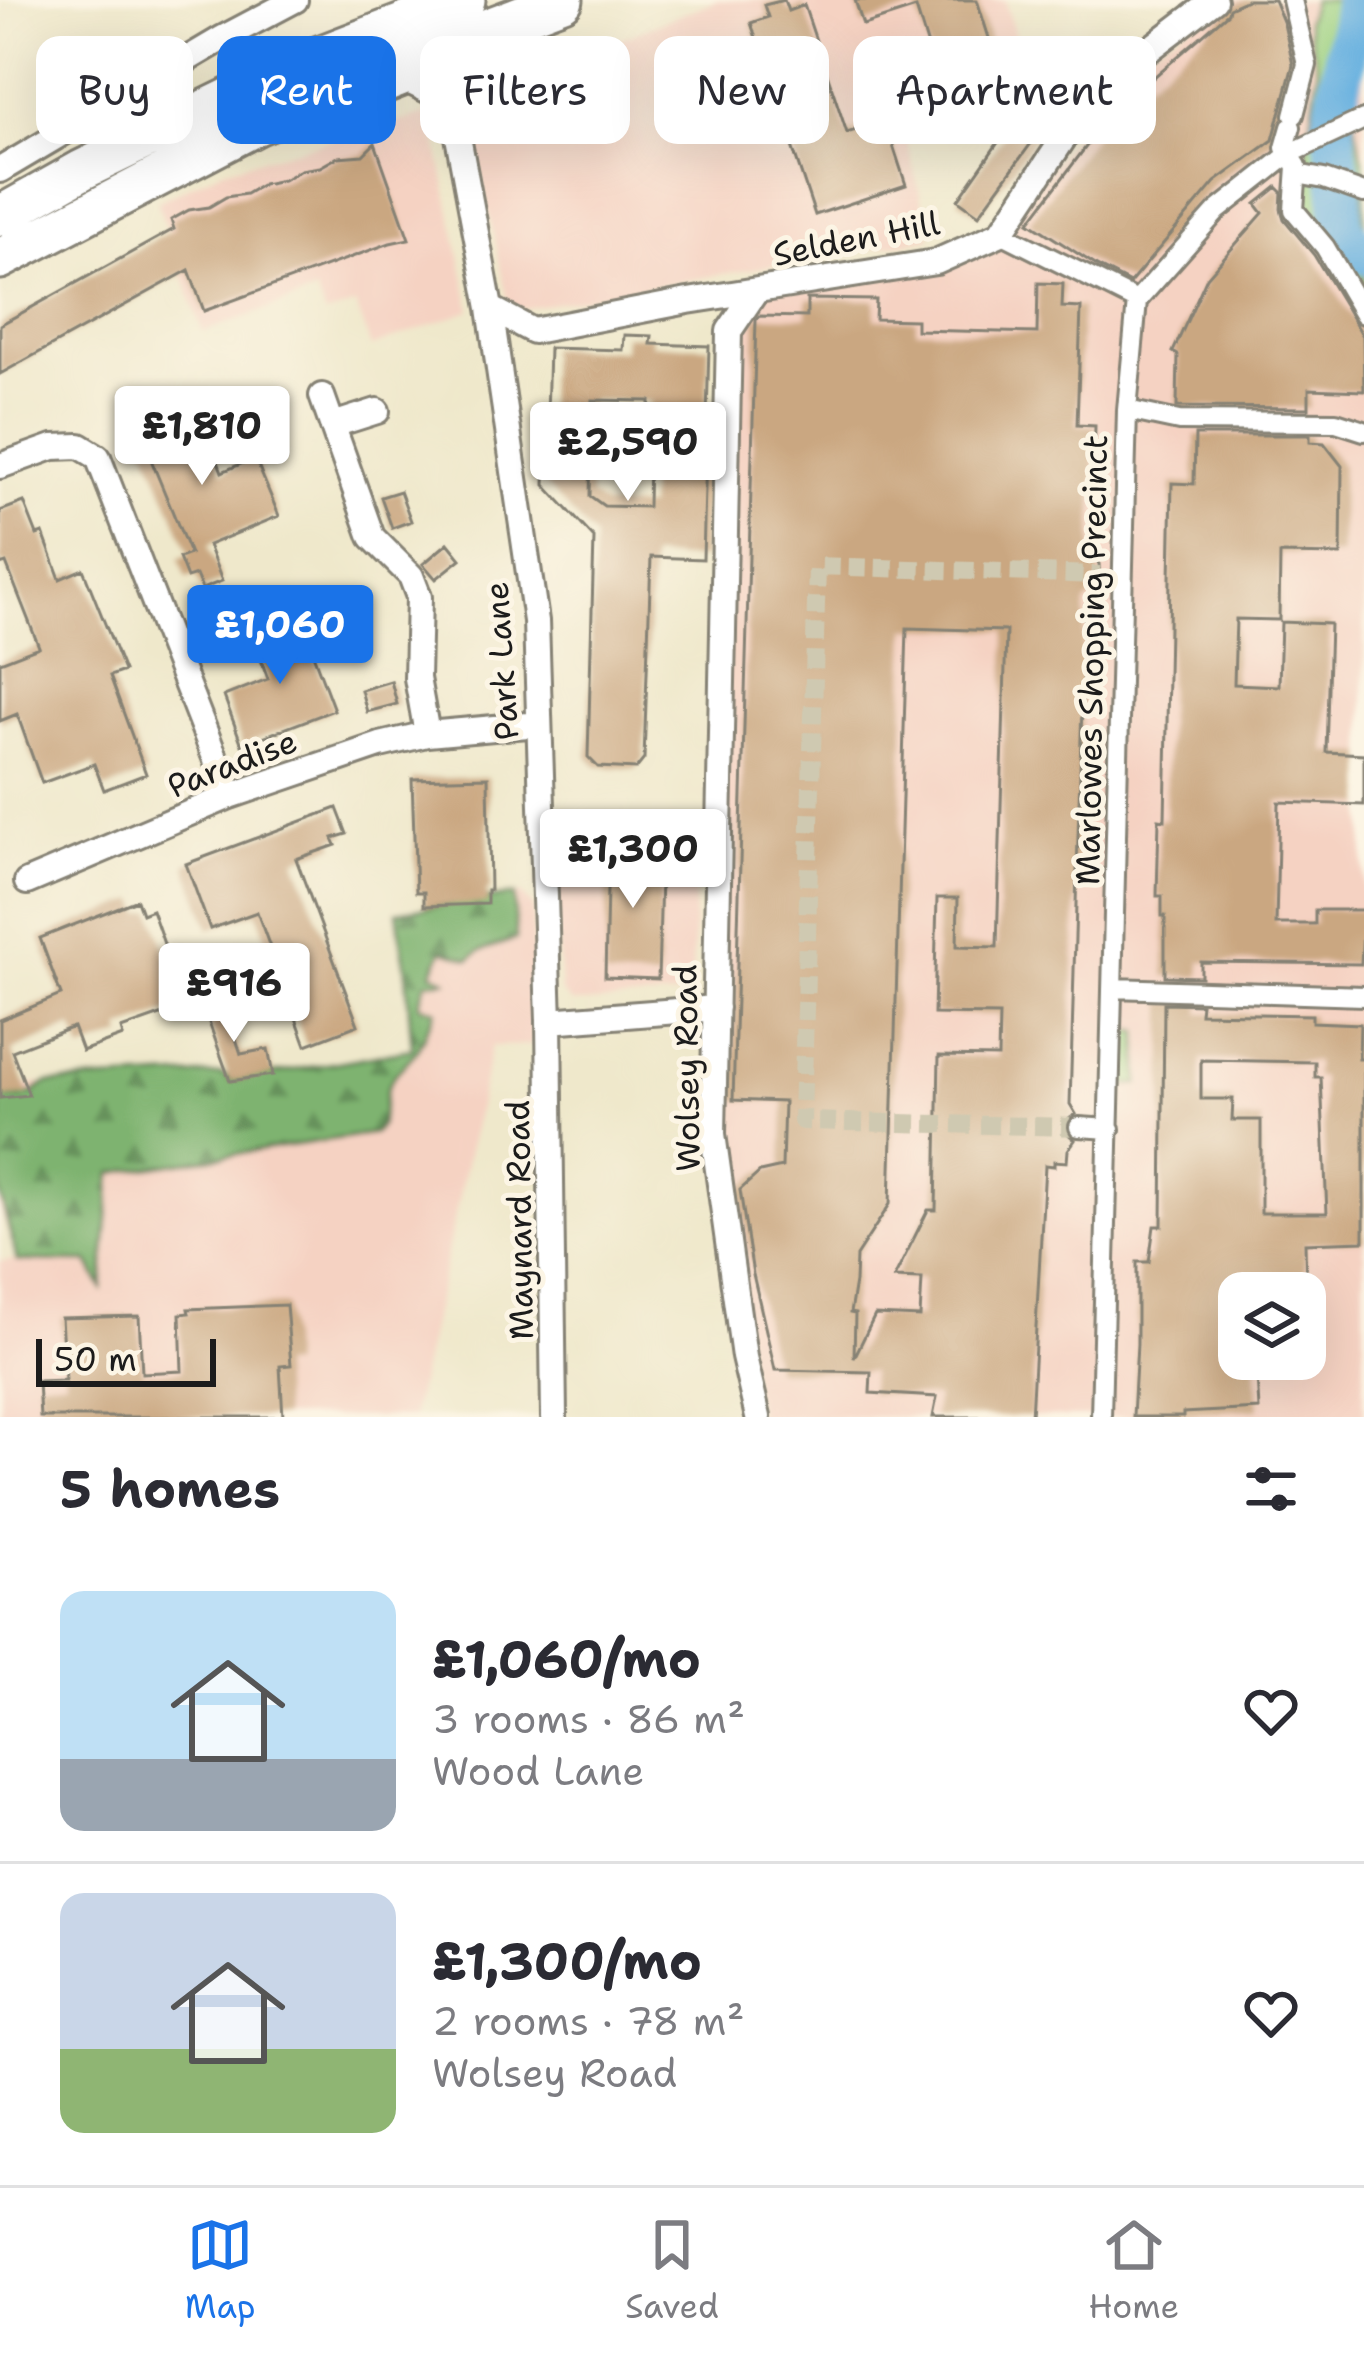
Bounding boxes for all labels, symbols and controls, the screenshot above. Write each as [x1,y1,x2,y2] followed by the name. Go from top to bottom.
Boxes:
[36,36,193,144] chip: Buy
[217,36,396,144] chip: Rent
[420,36,630,144] chip: Filters
[654,36,829,144] chip: New
[853,36,1156,144] chip: Apartment
[769,200,943,277] street label: Selden Hill
[104,386,300,488] pin: £1,810
[142,399,262,451] text: £1,810
[530,402,726,504] pin: £2,590
[557,415,699,467] text: £2,590
[1065,434,1118,886] street label: Marlowes Shopping Precinct
[474,580,529,742] street label: Park Lane
[182,585,378,687] pin: £1,060
[214,598,346,650] text: £1,060
[161,718,303,809] street label: Paradise
[535,809,731,911] pin: £1,300
[567,822,699,874] text: £1,300
[163,943,305,1045] pin: £916
[186,956,282,1008] text: £916
[662,964,711,1172] street label: Wolsey Road
[495,1100,544,1340] street label: Maynard Road
[1218,1272,1326,1380] map controls
[1218,1272,1326,1380] button: layers
[36,1333,216,1386] scale bar
[54,1337,137,1382] text: 50 m
[60,1455,280,1523] text: 5 homes
[1238,1456,1304,1522] icon: filters
[432,1625,701,1693] text: £1,060/mo
[156,1639,300,1783] icon: home
[1238,1678,1304,1744] icon: heart
[432,1693,745,1745] text: 3 rooms · 86 m²
[432,1745,644,1797] text: Wood Lane
[432,1927,702,1995] text: £1,300/mo
[156,1941,300,2085] icon: home
[1238,1980,1304,2046] icon: heart
[432,1995,744,2047] text: 2 rooms · 78 m²
[432,2047,677,2099] text: Wolsey Road
[185,2212,256,2329] tab: Map
[625,2212,719,2329] tab: Saved
[1088,2212,1179,2329] tab: Home

